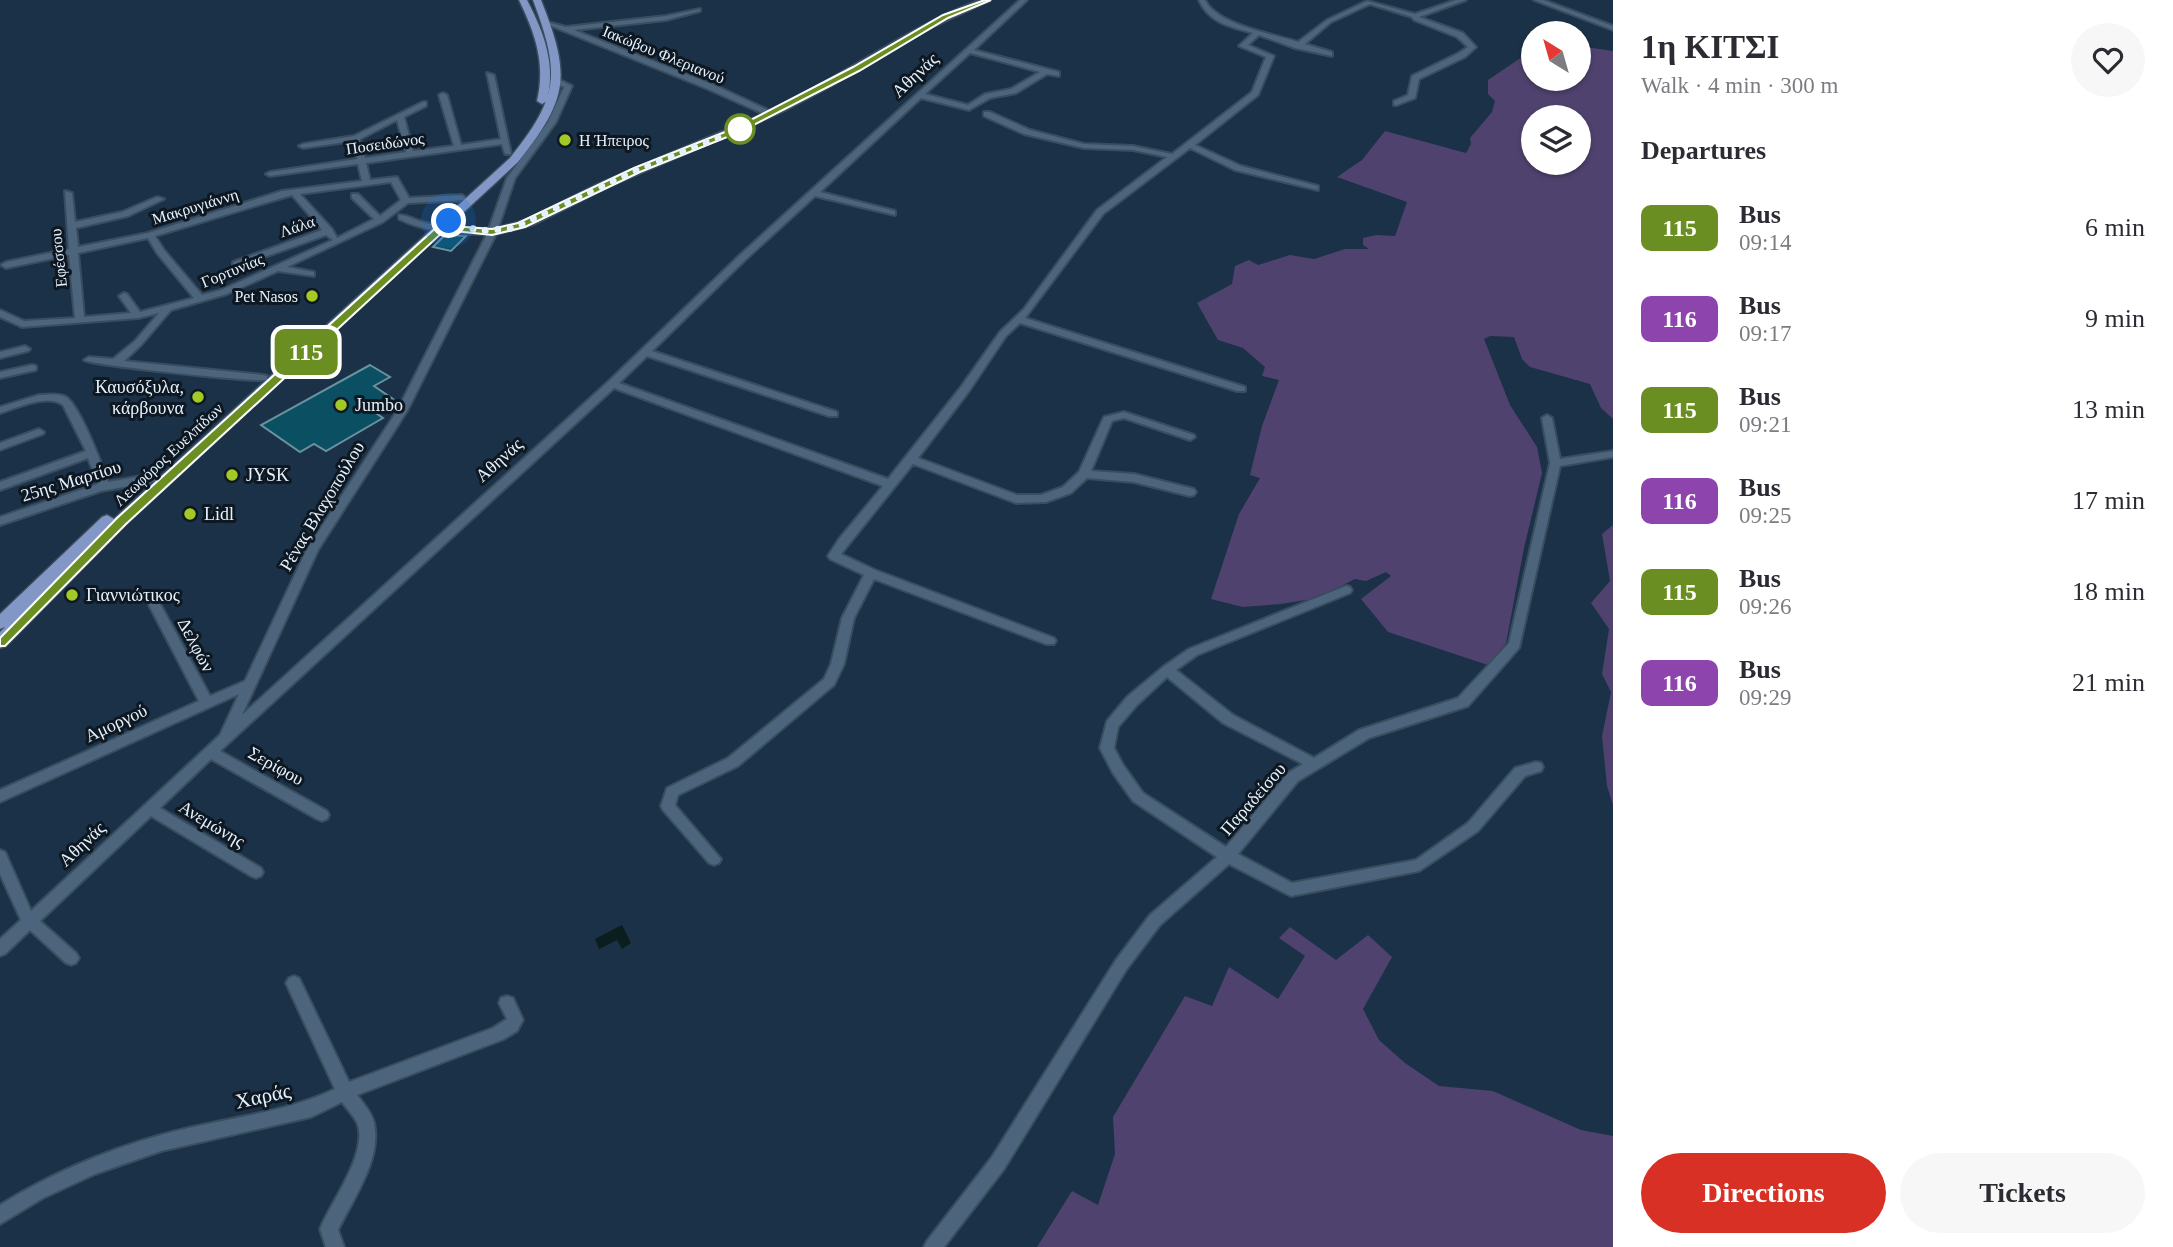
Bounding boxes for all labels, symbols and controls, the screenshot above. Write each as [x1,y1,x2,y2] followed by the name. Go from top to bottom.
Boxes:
[1521,21,1591,91] north arrow
[1521,21,1591,175] map controls
[600,22,727,88] street label: Ιακώβου Φλεριανού
[2071,23,2145,97] button: heart
[1641,29,1779,65] text: 1η ΚΙΤΣΙ
[888,49,942,101] street label: Αθηνάς
[1641,73,1838,98] text: Walk · 4 min · 300 m
[1521,105,1591,175] button: layers
[725,114,755,144] unlabelled marker
[345,129,426,157] street label: Ποσειδώνος
[557,132,573,148] marker: Η Ήπειρος
[579,132,650,150] place label: Η Ήπειρος
[1641,136,1766,165] text: Departures
[150,185,241,229] street label: Μακρυγιάννη
[1739,200,1781,229] text: Bus
[431,203,466,238] your location
[277,212,318,240] street label: Λάλα
[2085,213,2145,242] text: 6 min
[1662,215,1697,241] text: 115
[47,228,71,288] street label: Εφέσσου
[1739,230,1791,255] text: 09:14
[198,250,267,292] street label: Γορτυνίας
[234,288,298,305] place label: Pet Nasos
[304,288,320,304] marker: Pet Nasos
[1739,291,1781,320] text: Bus
[2085,304,2145,333] text: 9 min
[1662,306,1697,332] text: 116
[1739,321,1791,346] text: 09:17
[266,329,346,375] line badge: 115
[289,339,323,365] text: 115
[95,377,185,418] place label: Καυσόξυλα, κάρβουνα
[1739,382,1781,411] text: Bus
[190,389,206,405] marker: Καυσόξυλα, κάρβουνα
[355,395,403,415] place label: Jumbo
[2072,395,2145,424] text: 13 min
[333,397,349,413] marker: Jumbo
[1662,397,1697,423] text: 115
[111,400,227,510] street label: Λεωφόρος Ευελπίδων
[1739,412,1791,437] text: 09:21
[472,434,526,486] street label: Αθηνάς
[276,438,369,574] street label: Ρένας Βλαχοπούλου
[19,456,123,506] street label: 25ης Μαρτίου
[246,465,289,485] place label: JYSK
[224,467,240,483] marker: JYSK
[1739,473,1781,502] text: Bus
[2072,486,2145,515] text: 17 min
[1662,488,1697,514] text: 116
[1739,503,1791,528] text: 09:25
[204,504,234,524] place label: Lidl
[182,506,198,522] marker: Lidl
[1739,564,1781,593] text: Bus
[2072,577,2145,606] text: 18 min
[1662,579,1697,605] text: 115
[86,585,180,605] place label: Γιαννιώτικος
[64,587,80,603] marker: Γιαννιώτικος
[1739,594,1791,619] text: 09:26
[173,615,219,675] street label: Δελφών
[1739,655,1781,684] text: Bus
[2072,668,2145,697] text: 21 min
[1662,670,1697,696] text: 116
[1739,685,1791,710] text: 09:29
[82,700,150,746] street label: Αμοργού
[245,743,307,789] street label: Σερίφου
[1216,759,1290,839] street label: Παραδείσου
[175,796,249,852] street label: Ανεμώνης
[55,818,109,870] street label: Αθηνάς
[233,1078,294,1114] street label: Χαράς
[1641,1153,1886,1233] button: Directions
[1900,1153,2145,1233] button: Tickets

